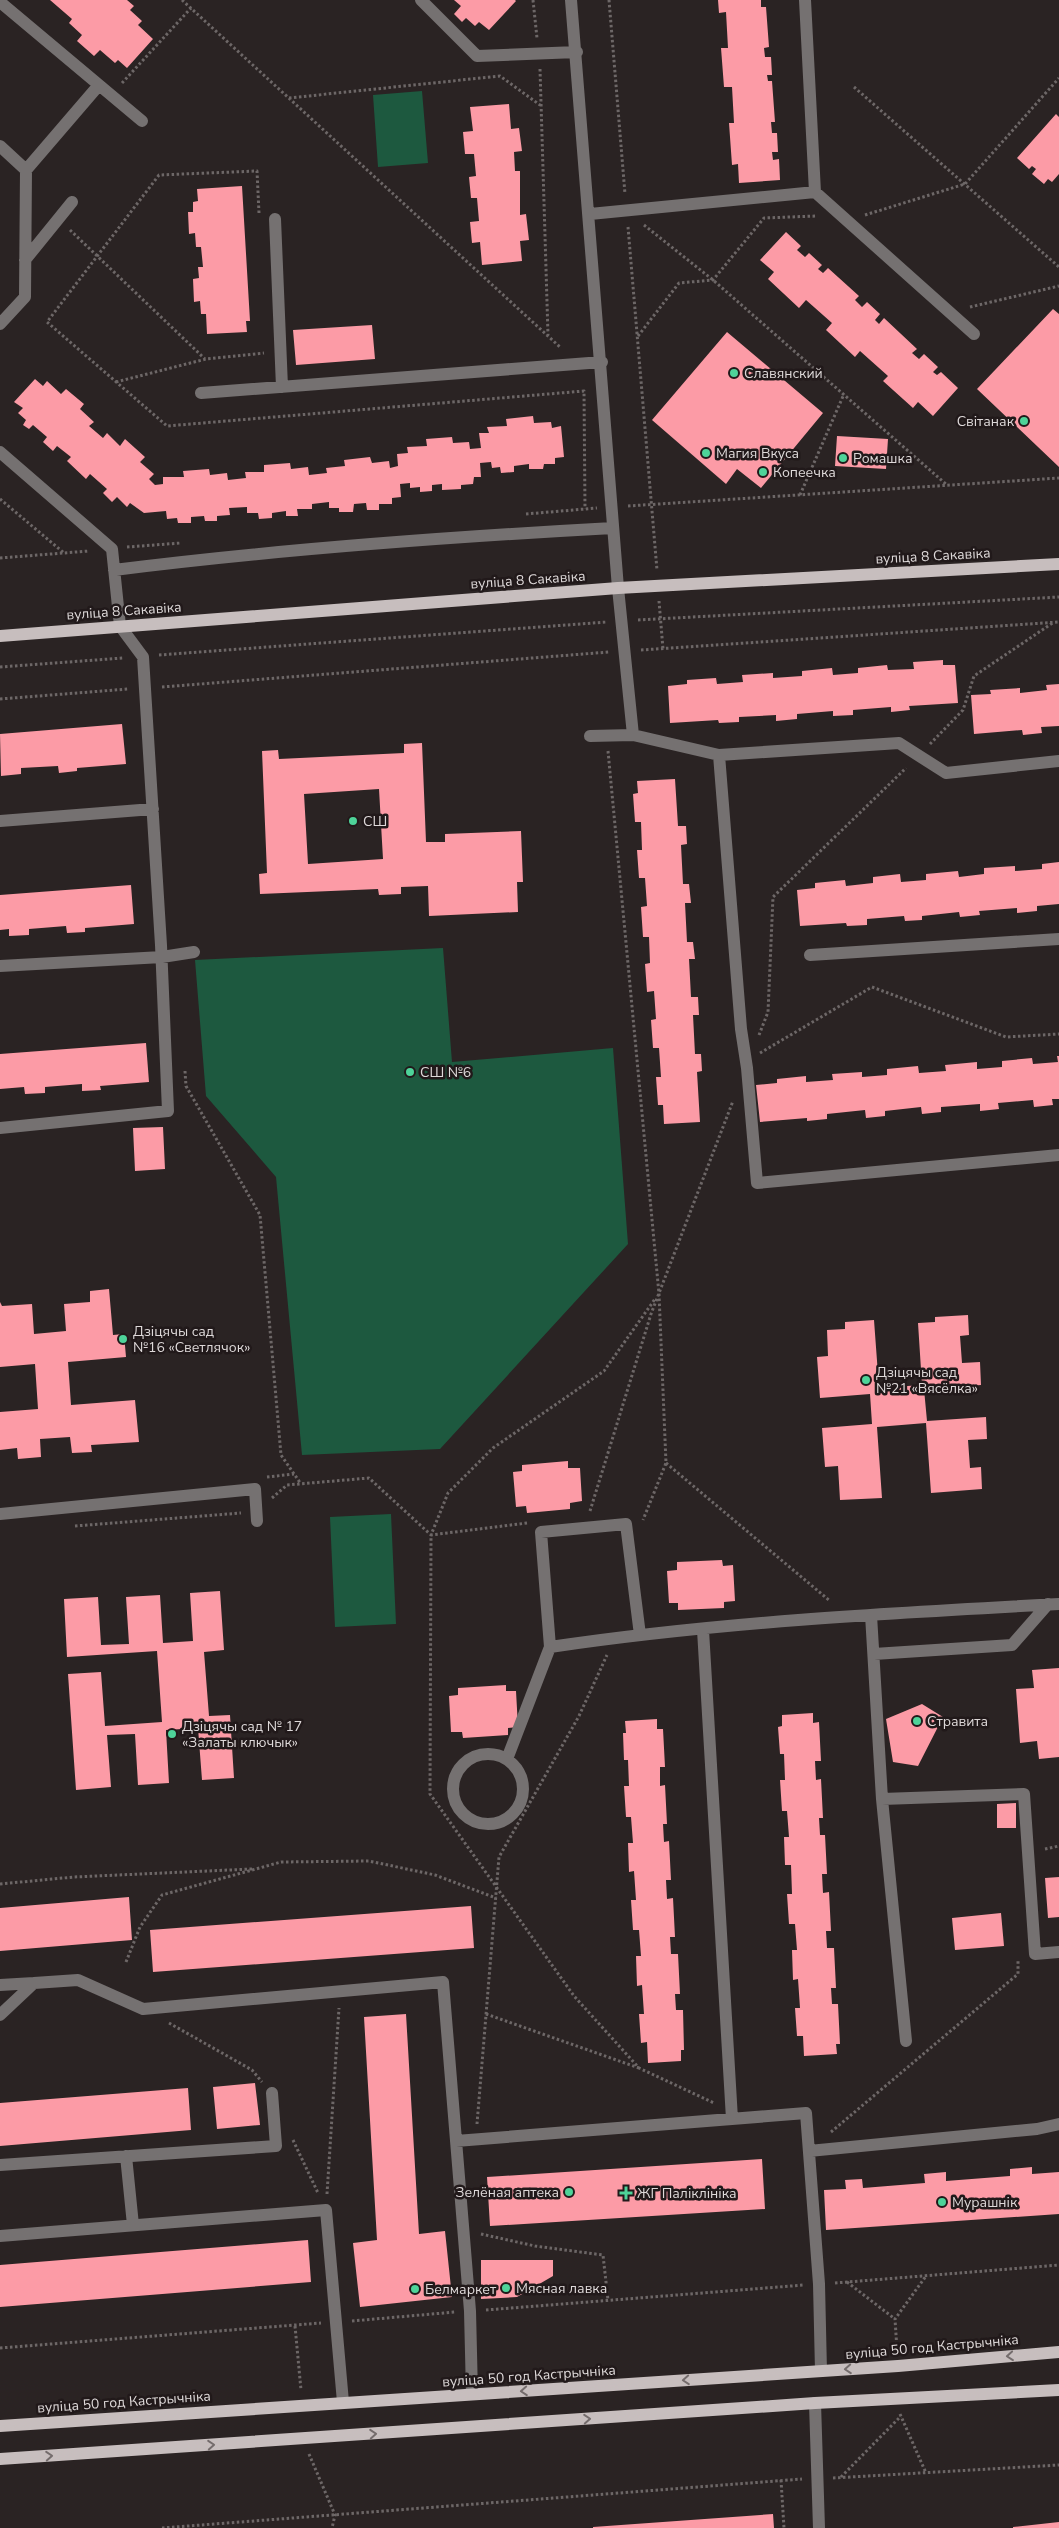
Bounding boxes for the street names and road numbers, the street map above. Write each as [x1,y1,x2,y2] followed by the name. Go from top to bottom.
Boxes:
[875,543,991,569] street label: вуліца 8 Сакавіка
[470,567,586,593] street label: вуліца 8 Сакавіка
[66,598,182,624] street label: вуліца 8 Сакавіка
[845,2330,1019,2364] street label: вуліца 50 год Кастрычніка
[442,2360,616,2392] street label: вуліца 50 год Кастрычніка
[37,2386,211,2418] street label: вуліца 50 год Кастрычніка

